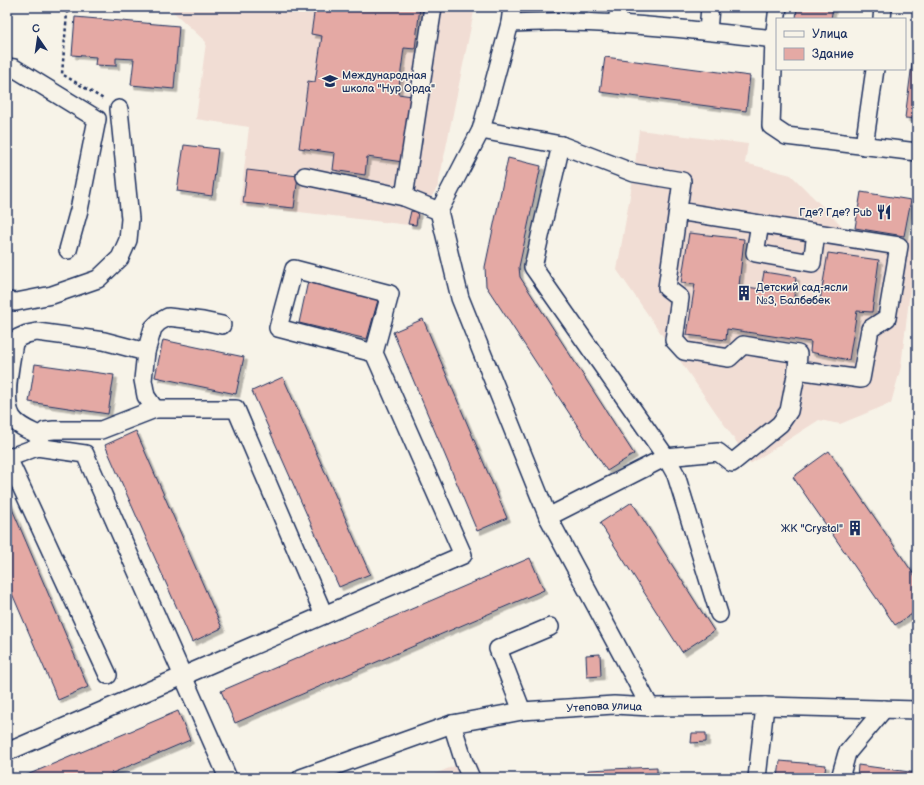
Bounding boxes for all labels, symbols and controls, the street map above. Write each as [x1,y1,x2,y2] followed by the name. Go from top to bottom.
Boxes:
[18,18,58,58] north arrow
[776,18,906,70] legend
[31,21,41,36] text: С
[812,27,848,42] text: Улица
[812,47,854,62] text: Здание
[342,69,435,95] place label: Международная школа "Нур Орда"
[321,72,339,90] school or university icon: Международная школа "Нур Орда"
[875,203,893,221] restaurant icon: Где? Где? Pub
[799,206,872,219] place label: Где? Где? Pub
[756,281,848,307] place label: Детский сад-ясли №3, Балбөбек
[735,284,753,302] building icon: Детский сад-ясли №3, Балбөбек
[846,519,864,537] building icon: ЖК "Crystal"
[781,522,843,535] place label: ЖК "Crystal"
[566,699,643,715] street label: Утепова улица

